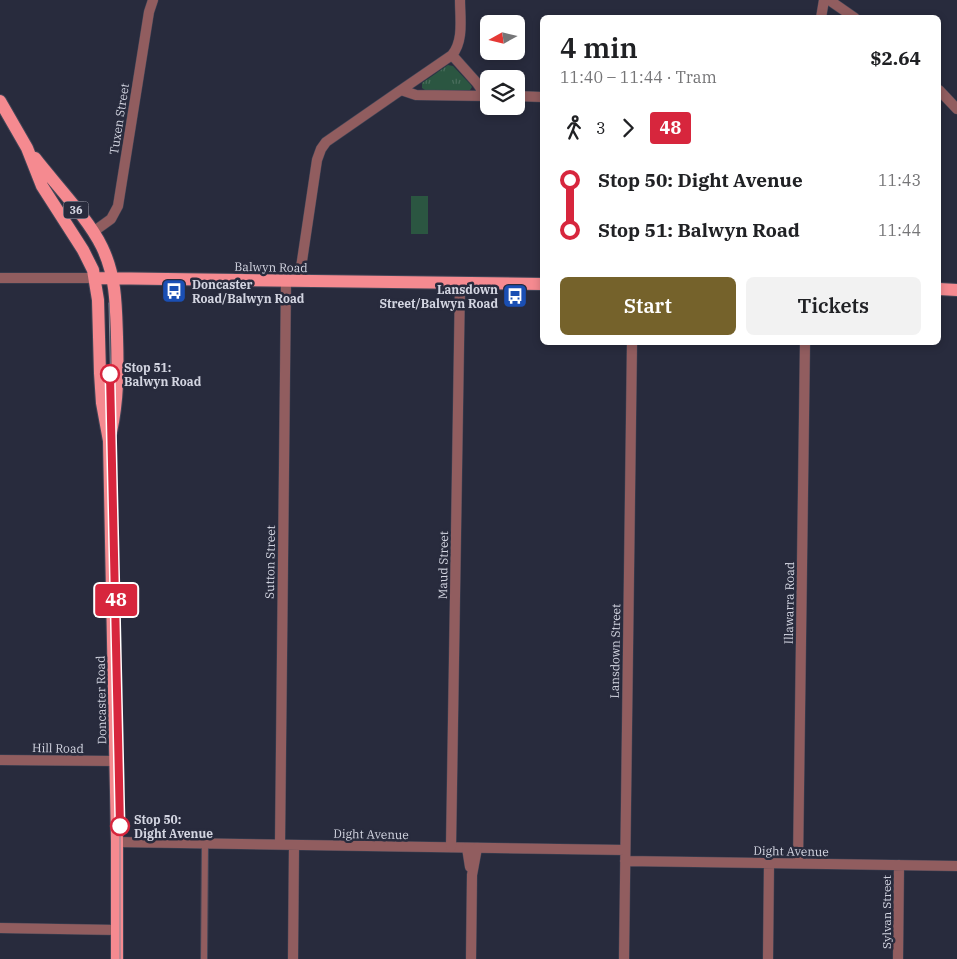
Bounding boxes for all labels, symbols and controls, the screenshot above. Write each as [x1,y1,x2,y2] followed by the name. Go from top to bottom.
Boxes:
[480,15,525,60] north arrow
[480,15,525,115] map controls
[560,29,638,66] text: 4 min
[870,46,921,70] text: $2.64
[560,67,717,87] text: 11:40 – 11:44 · Tram
[480,70,525,115] button: layers
[106,82,132,156] street label: Tuxen Street
[560,114,588,142] icon: walk
[614,114,642,142] icon: forward
[660,116,681,139] text: 48
[596,118,606,138] text: 3
[598,168,803,192] text: Stop 50: Dight Avenue
[878,170,921,190] text: 11:43
[64,202,88,218] road number: 36
[598,218,800,242] text: Stop 51: Balwyn Road
[878,220,921,240] text: 11:44
[234,259,308,275] street label: Balwyn Road
[192,277,305,306] place label: Doncaster Road/Balwyn Road
[560,277,736,335] button: Start
[746,277,921,335] button: Tickets
[161,278,187,304] bus stop icon: Doncaster Road/Balwyn Road
[379,282,498,311] place label: Lansdown Street/Balwyn Road
[502,283,528,309] bus stop icon: Lansdown Street/Balwyn Road
[124,360,202,389] place label: Stop 51: Balwyn Road
[100,364,120,384] marker: Stop 51: Balwyn Road
[262,525,278,599] street label: Sutton Street
[435,531,451,599] street label: Maud Street
[781,562,797,644] street label: Illawarra Road
[94,584,138,616] line badge: 48
[105,588,127,611] text: 48
[607,604,623,698] street label: Lansdown Street
[93,655,109,745] street label: Doncaster Road
[32,740,84,756] street label: Hill Road
[134,812,213,841] place label: Stop 50: Dight Avenue
[110,816,130,836] marker: Stop 50: Dight Avenue
[333,826,409,842] street label: Dight Avenue
[753,843,829,859] street label: Dight Avenue
[879,875,894,949] street label: Sylvan Street

